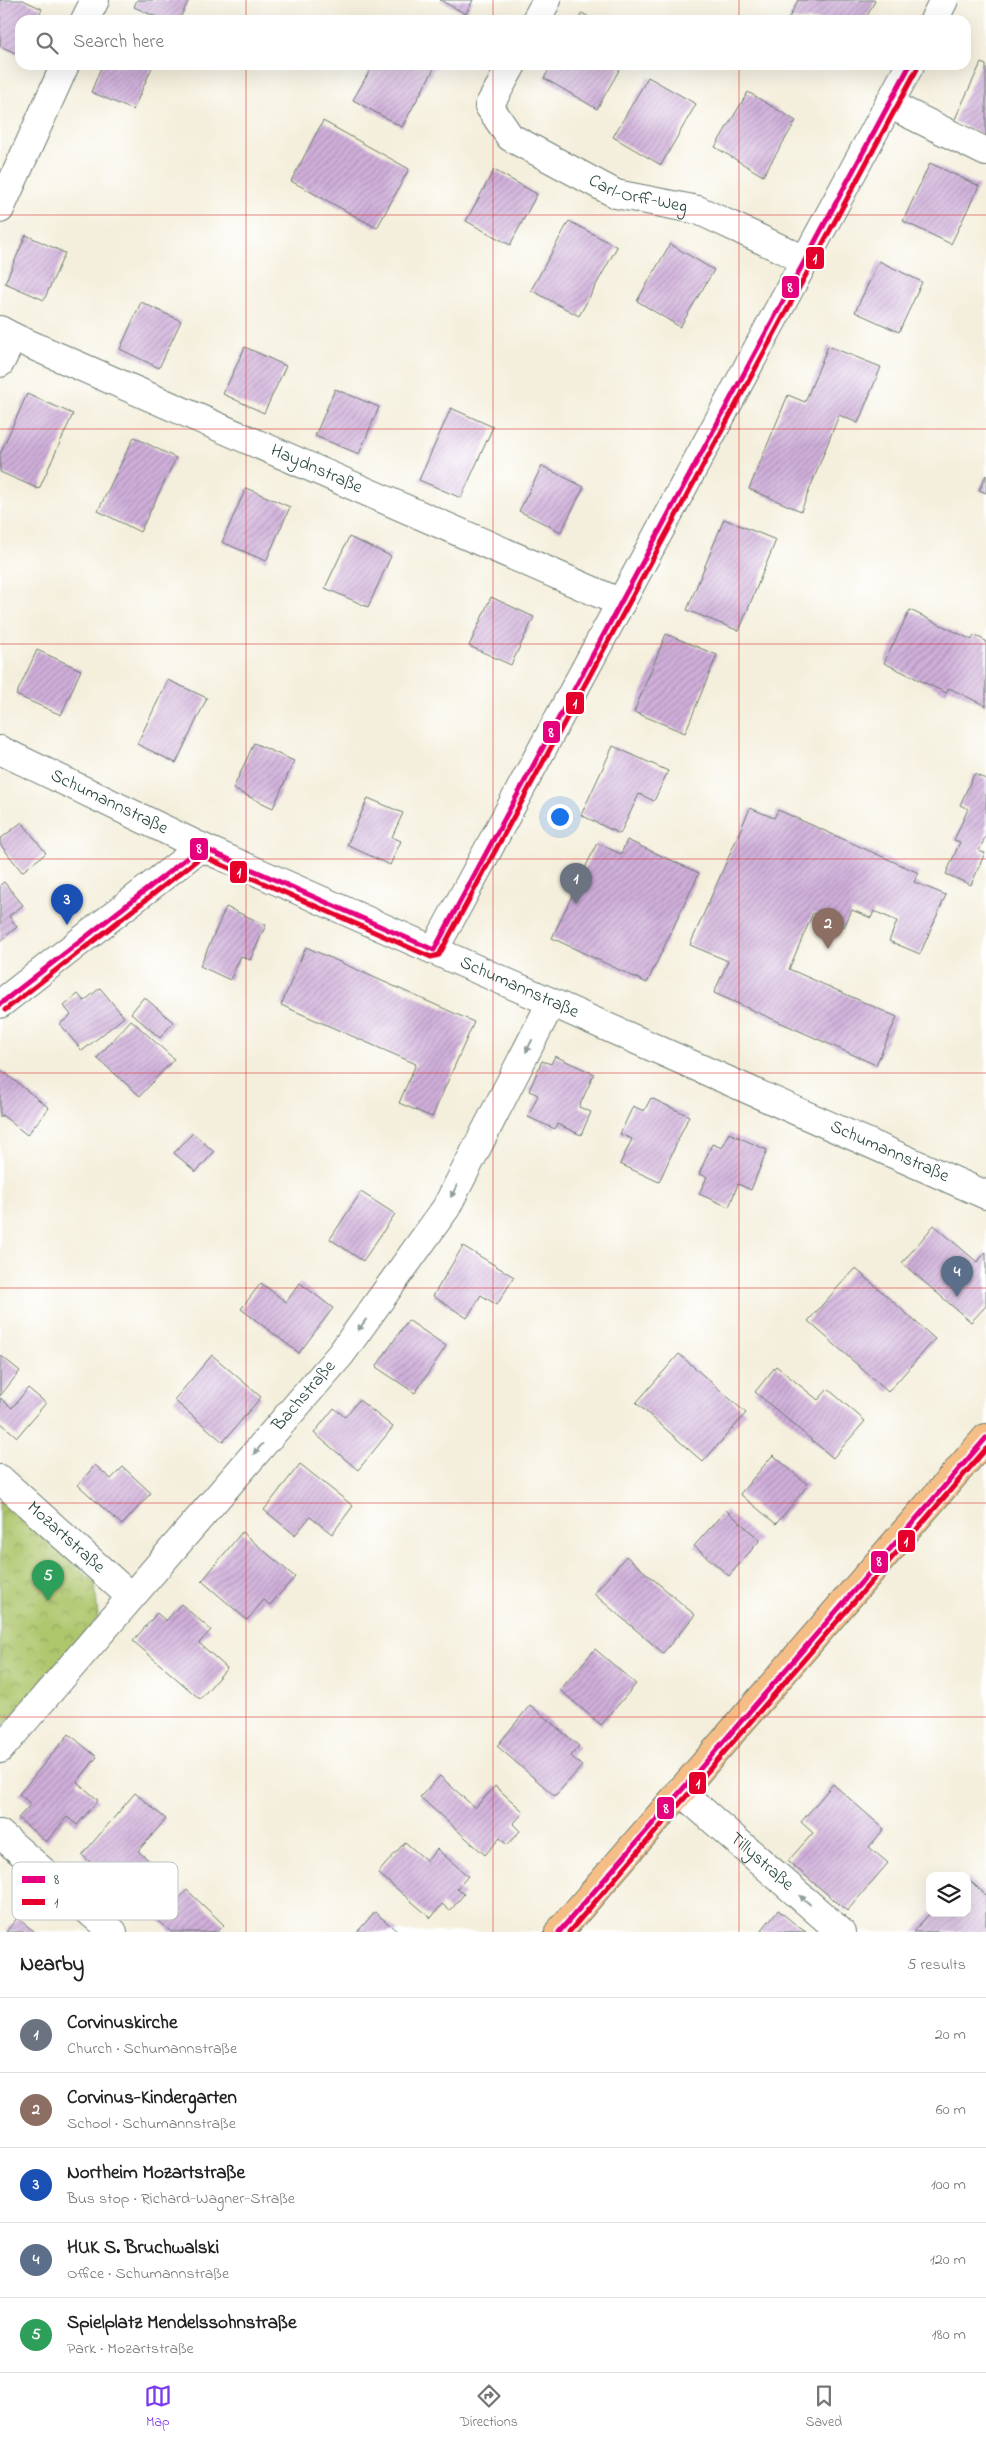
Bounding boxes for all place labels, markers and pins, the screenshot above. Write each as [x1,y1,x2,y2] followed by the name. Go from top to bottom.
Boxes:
[560,863,592,904] pin: 1
[51,884,83,925] pin: 3
[812,908,844,949] pin: 2
[941,1256,973,1297] pin: 4
[32,1560,64,1601] pin: 5

